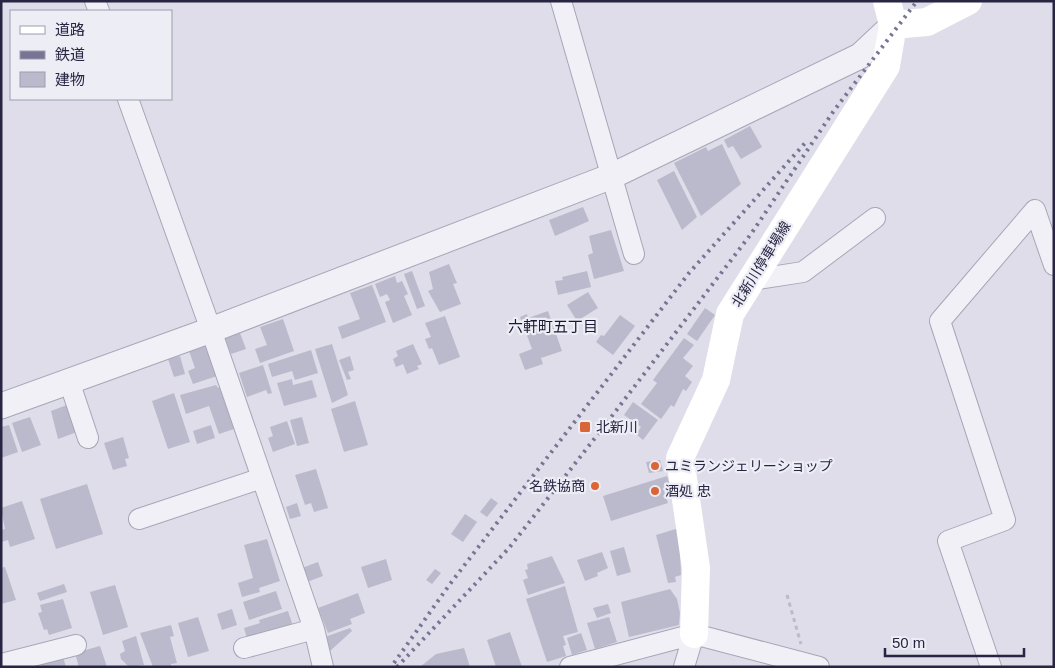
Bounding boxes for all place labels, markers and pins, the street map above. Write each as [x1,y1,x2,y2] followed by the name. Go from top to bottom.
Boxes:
[596,419,638,435] place label: 北新川
[578,420,592,434] marker: 北新川
[665,458,833,474] place label: ユミランジェリーショップ
[649,460,661,472] marker: ユミランジェリーショップ
[529,478,585,494] place label: 名鉄協商
[589,480,601,492] marker: 名鉄協商
[665,483,711,499] place label: 酒処 忠
[649,485,661,497] marker: 酒処 忠

